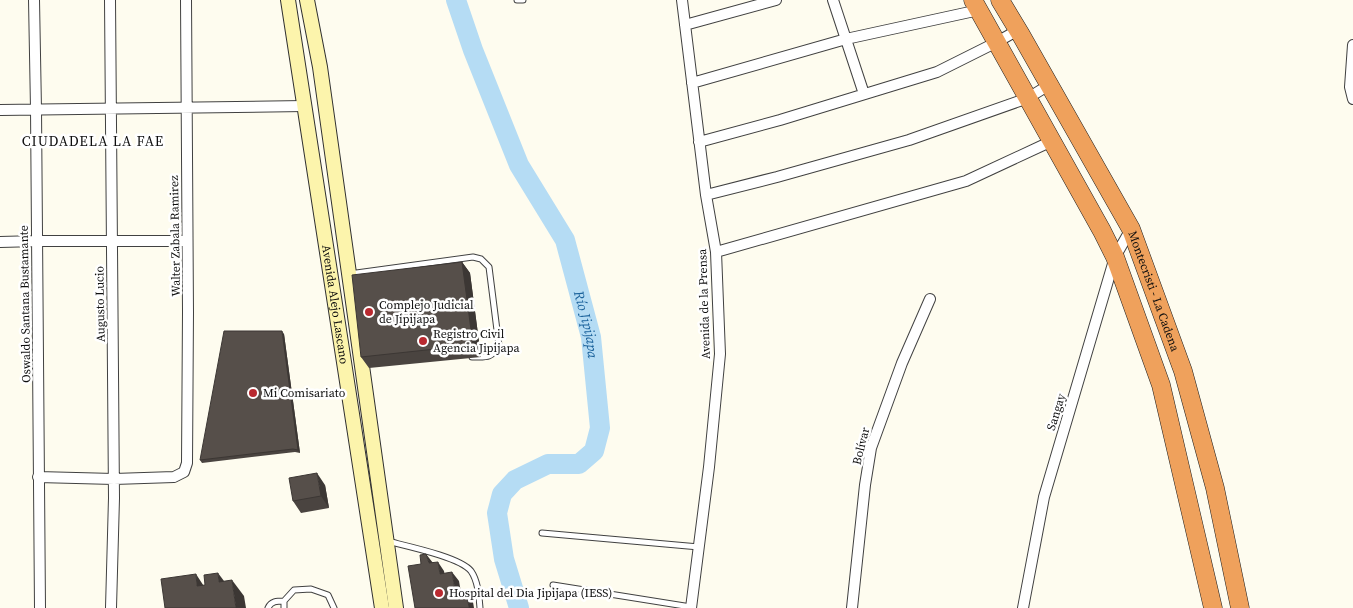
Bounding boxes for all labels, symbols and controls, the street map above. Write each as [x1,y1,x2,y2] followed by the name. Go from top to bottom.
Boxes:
[22,131,164,151] district label: CIUDADELA LA FAE
[166,175,184,297] street label: Walter Zabala Ramirez
[16,225,34,383] street label: Oswaldo Santana Bustamante
[1124,229,1183,354] street label: Montecristi - La Cadena
[318,244,352,365] street label: Avenida Alejo Lascano
[694,248,714,359] street label: Avenida de la Prensa
[91,265,109,342] street label: Augusto Lucio
[569,287,603,360] water label: Río Jipijapa
[379,297,474,327] place label: Complejo Judicial de Jipijapa
[363,306,375,318] marker: Complejo Judicial de Jipijapa
[433,326,520,356] place label: Registro Civil Agencia Jipijapa
[417,335,429,347] marker: Registro Civil Agencia Jipijapa
[263,385,346,401] place label: Mi Comisariato
[247,387,259,399] marker: Mi Comisariato
[1043,391,1069,432] street label: Sangay
[849,426,873,466] street label: Bolívar
[449,585,612,601] place label: Hospital del Dia Jipijapa (IESS)
[433,587,445,599] marker: Hospital del Dia Jipijapa (IESS)

